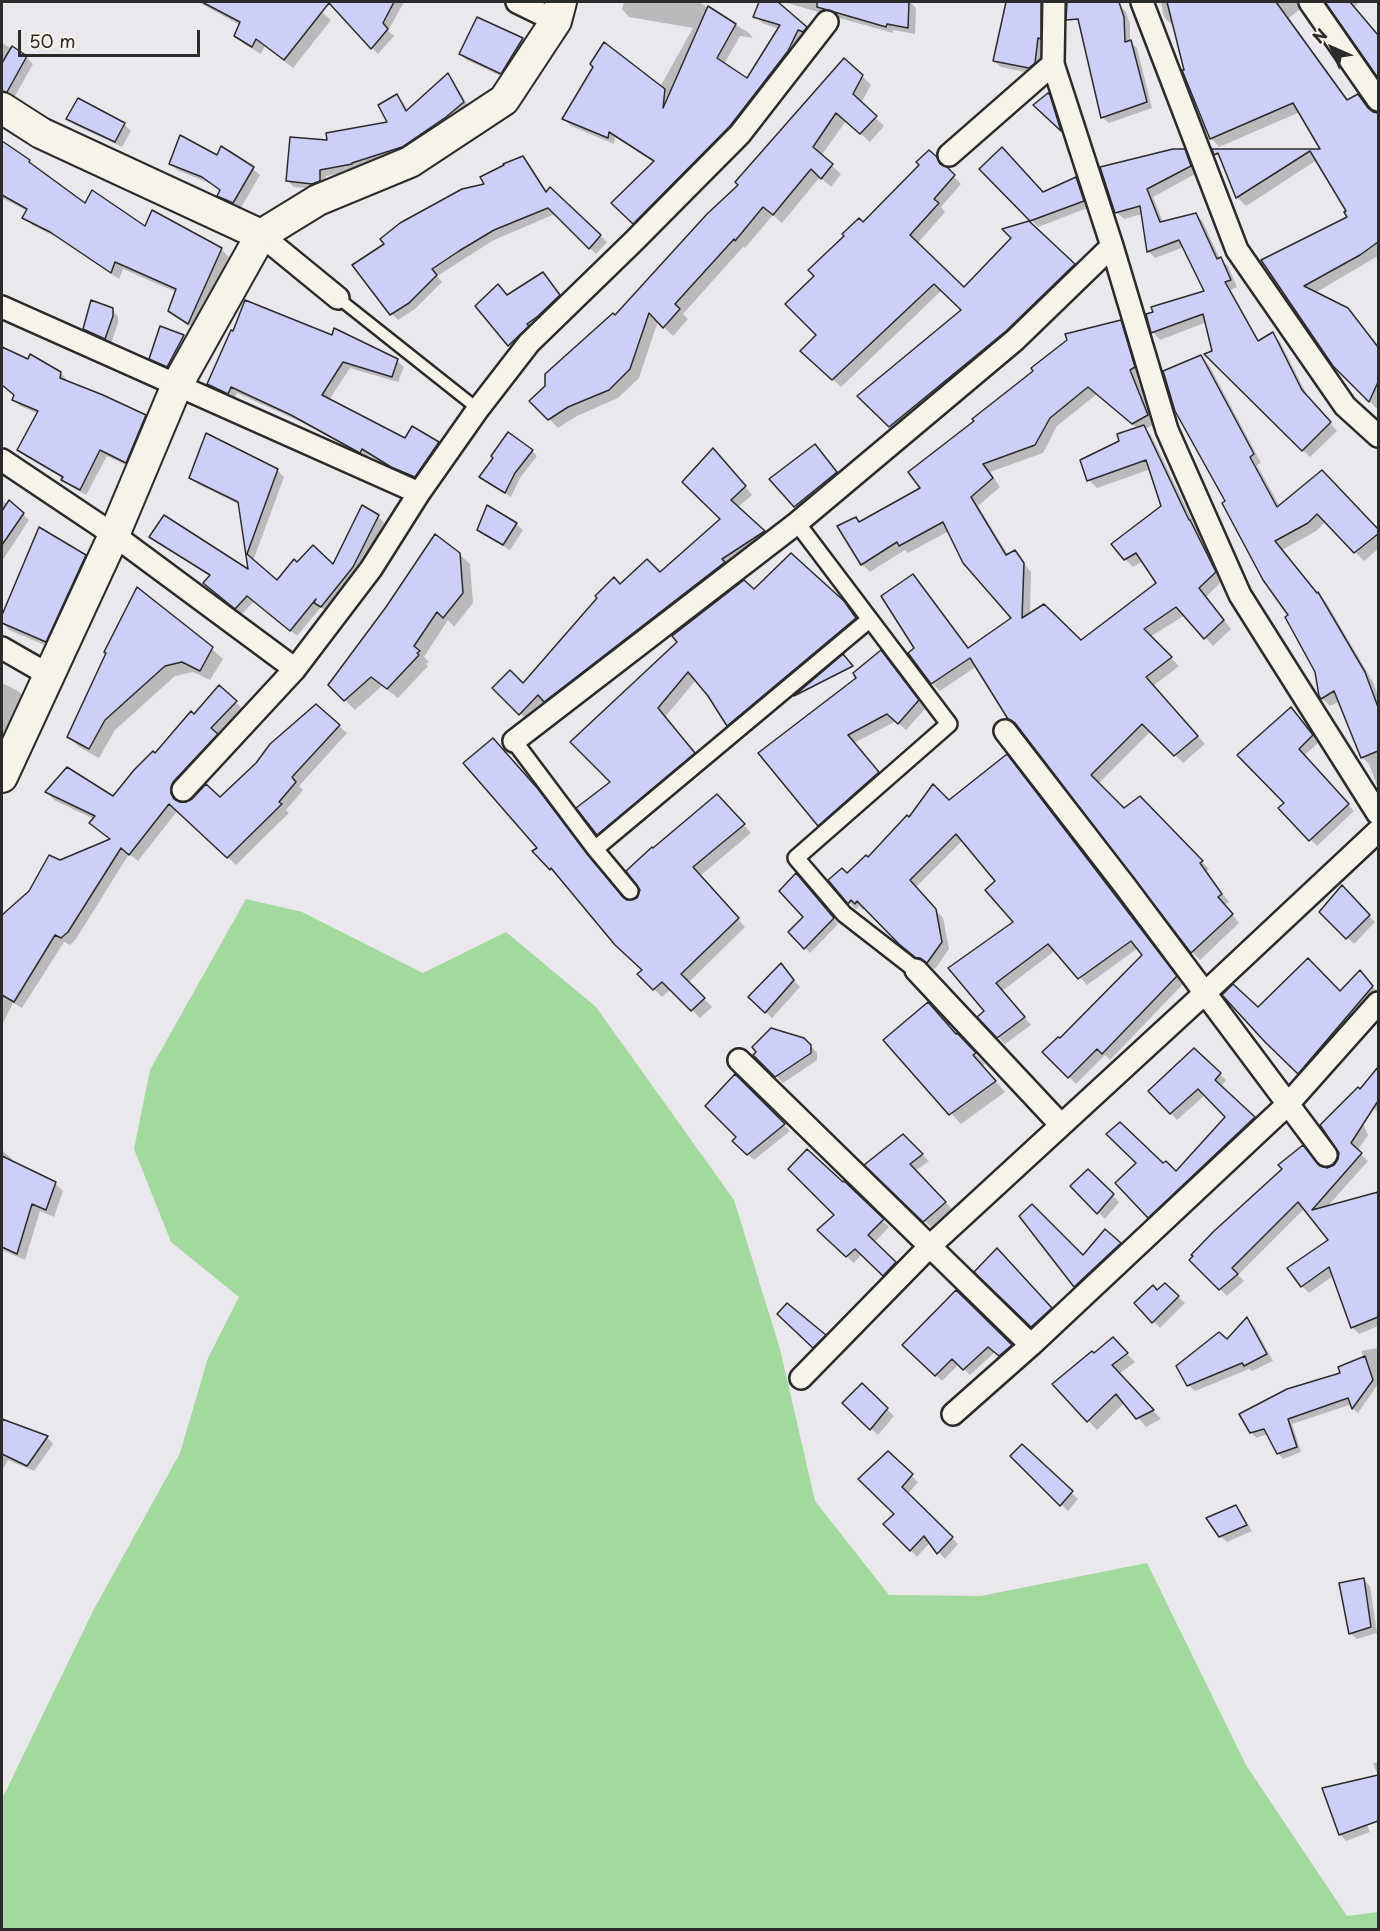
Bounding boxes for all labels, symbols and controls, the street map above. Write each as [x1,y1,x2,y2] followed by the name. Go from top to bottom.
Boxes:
[21,18,202,56] scale bar
[1302,18,1362,78] north arrow
[1306,22,1332,48] text: N
[29,27,76,54] text: 50 m

